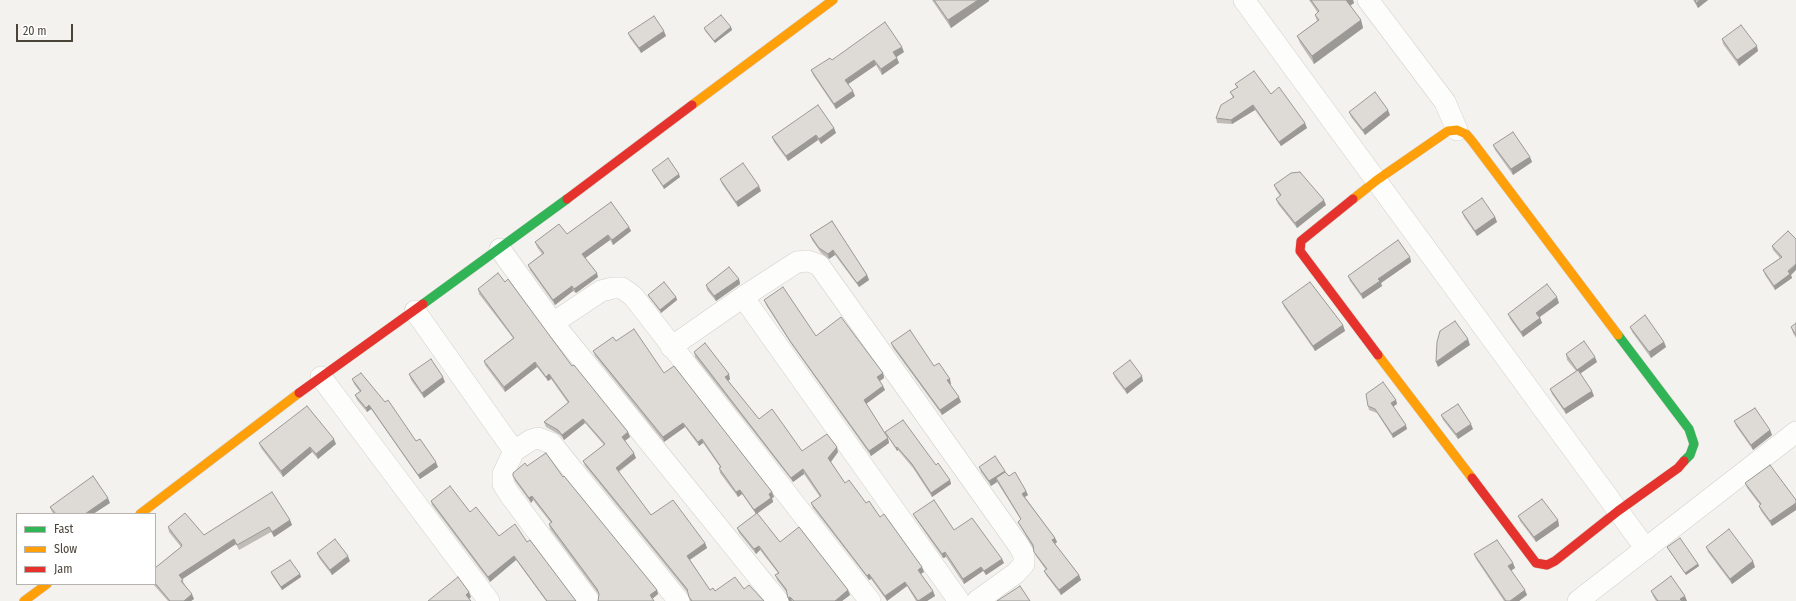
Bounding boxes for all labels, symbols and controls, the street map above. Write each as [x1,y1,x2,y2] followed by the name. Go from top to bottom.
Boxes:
[18,16,75,42] scale bar
[23,24,47,38] text: 20 m
[16,513,156,585] legend
[54,522,73,536] text: Fast
[54,542,77,556] text: Slow
[54,562,72,576] text: Jam

